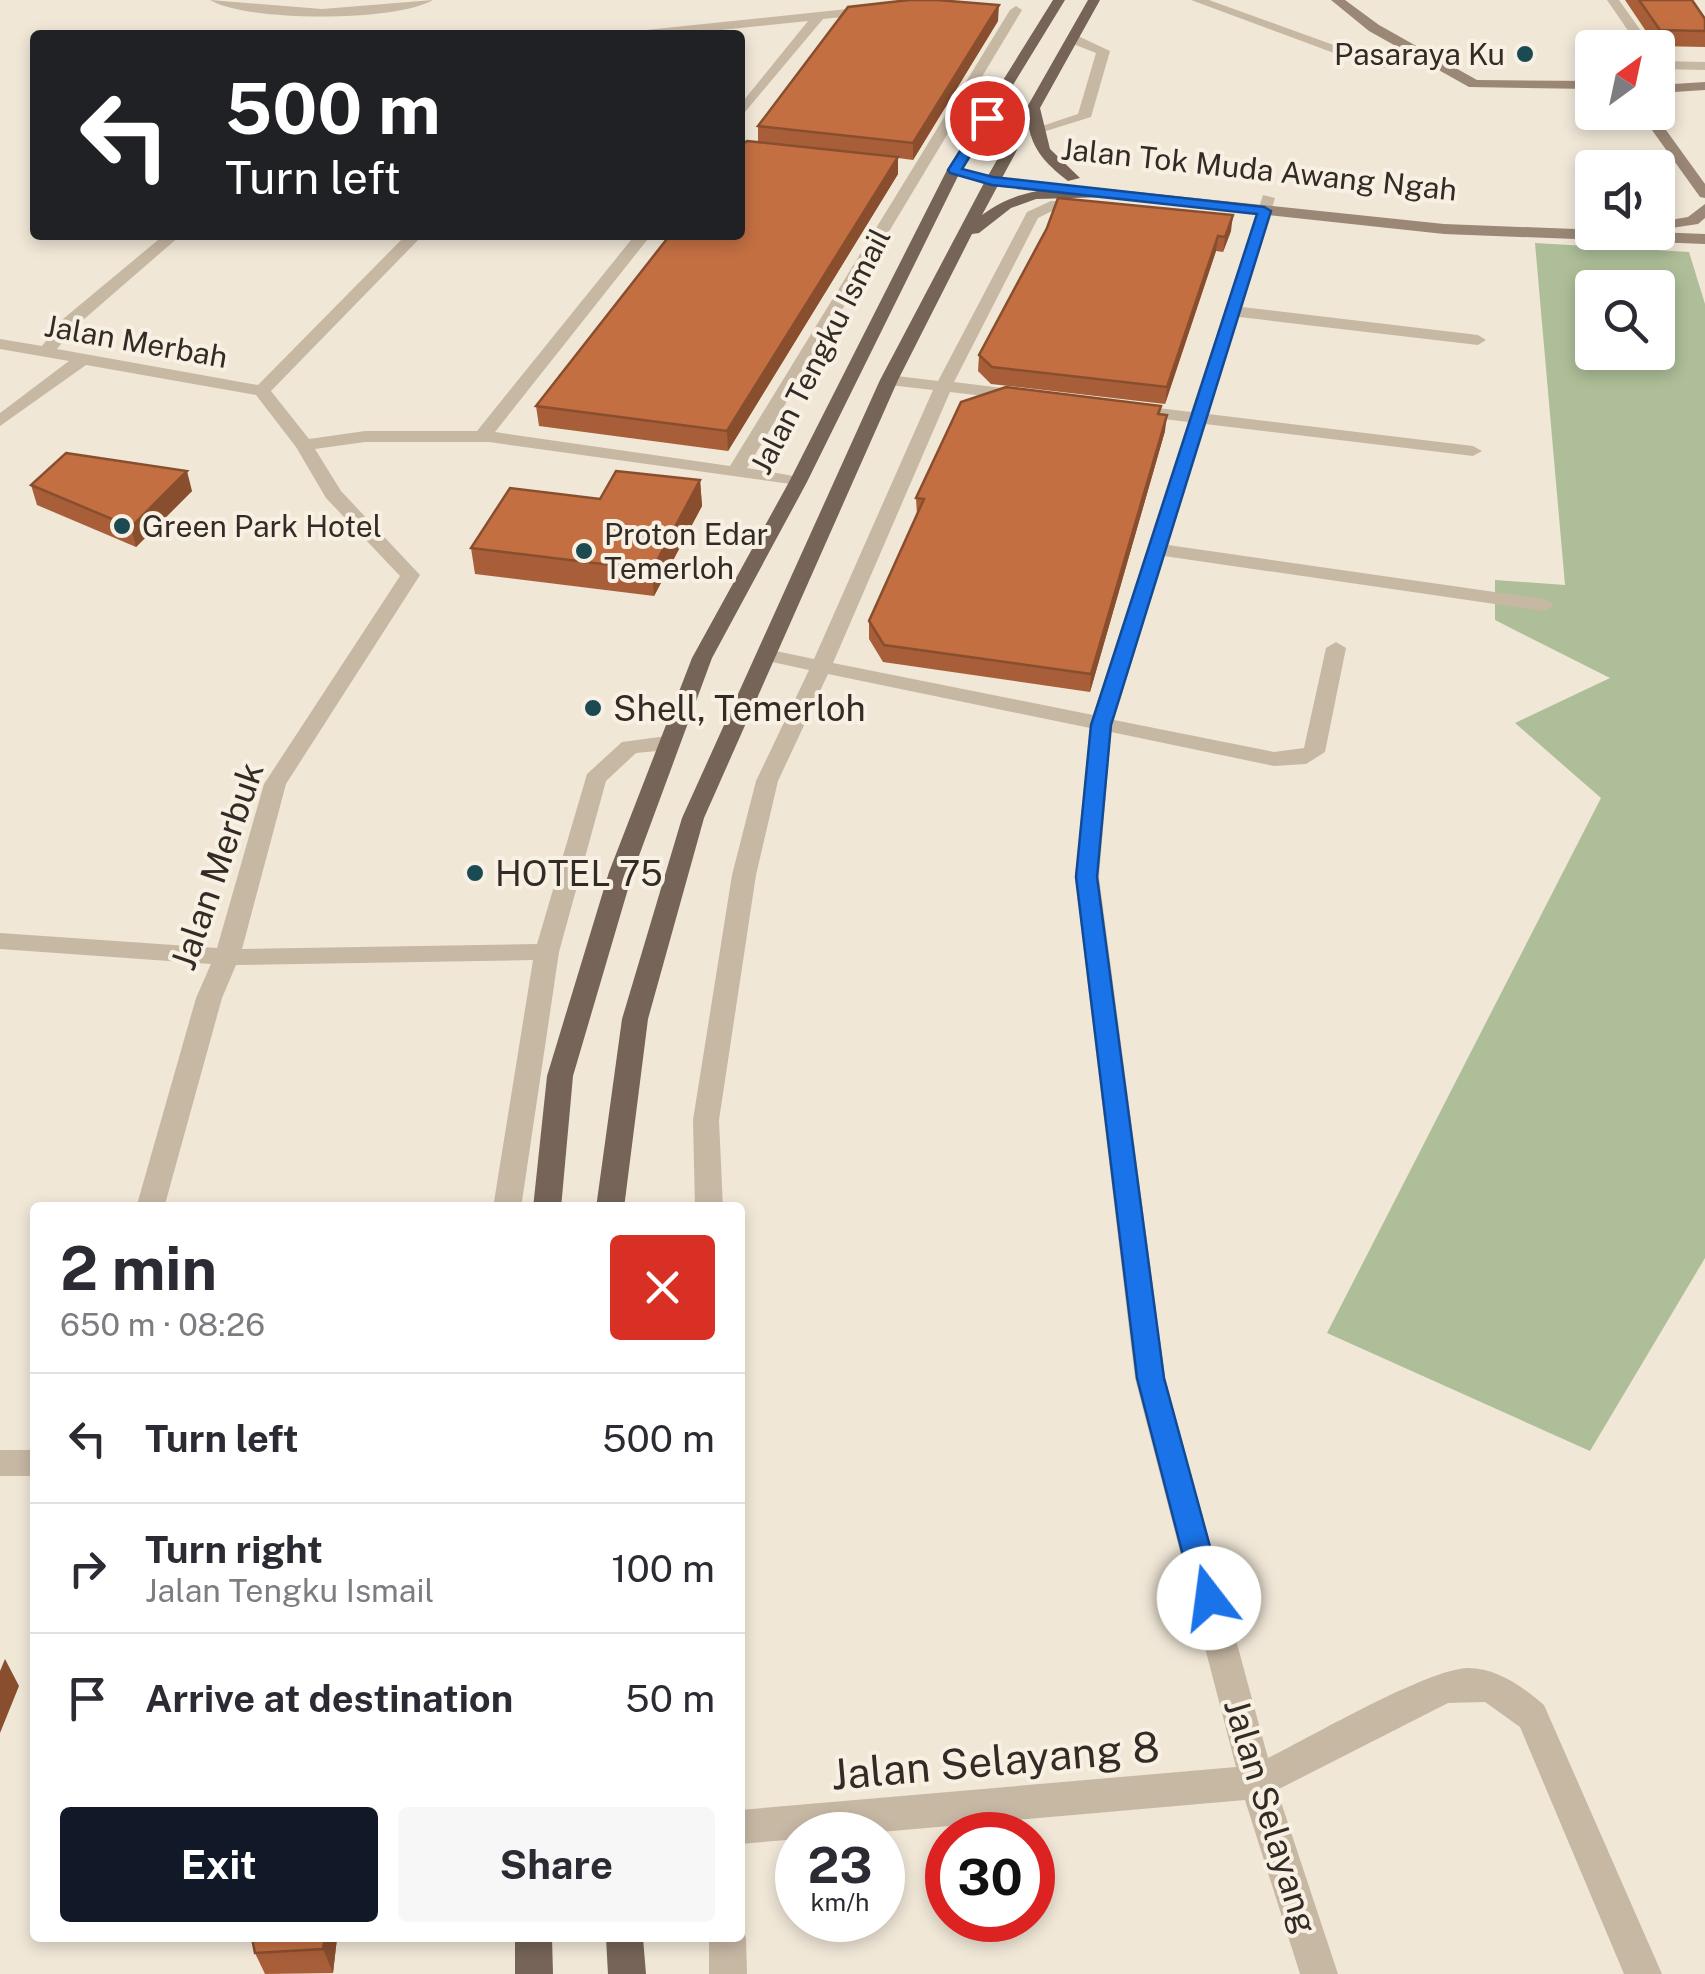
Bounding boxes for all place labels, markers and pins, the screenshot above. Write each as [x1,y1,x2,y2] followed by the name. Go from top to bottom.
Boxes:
[1334,36,1505,72] place label: Pasaraya Ku
[1514,43,1536,65] marker: Pasaraya Ku
[945,76,1030,161] pin
[142,508,382,544] place label: Green Park Hotel
[111,515,133,537] marker: Green Park Hotel
[604,516,768,586] place label: Proton Edar Temerloh
[573,540,595,562] marker: Proton Edar Temerloh
[613,688,866,729] place label: Shell, Temerloh
[582,697,604,719] marker: Shell, Temerloh
[495,853,663,894] place label: HOTEL 75
[464,862,486,884] marker: HOTEL 75

